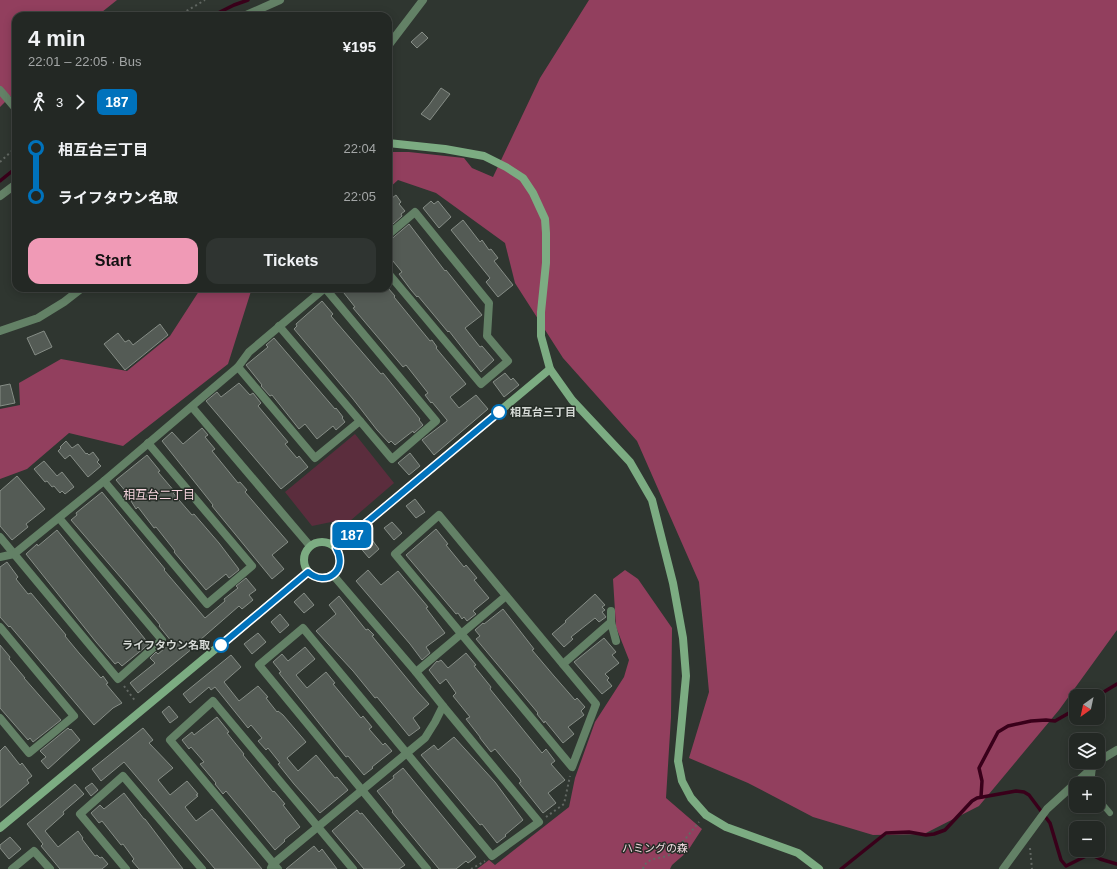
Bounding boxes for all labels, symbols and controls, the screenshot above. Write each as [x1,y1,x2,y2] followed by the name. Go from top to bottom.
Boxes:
[28,26,85,51] text: 4 min
[343,38,376,55] text: ¥195
[28,54,141,69] text: 22:01 – 22:05 · Bus
[28,91,50,113] icon: walk
[69,91,91,113] icon: forward
[105,94,129,110] text: 187
[56,95,63,110] text: 3
[58,141,148,158] text: 相互台三丁目
[343,141,376,156] text: 22:04
[58,189,178,206] text: ライフタウン名取
[343,189,376,204] text: 22:05
[28,238,198,284] button: Start
[206,238,376,284] button: Tickets
[491,404,507,420] marker: 相互台三丁目
[510,406,576,418] place label: 相互台三丁目
[123,488,195,502] district label: 相互台二丁目
[329,522,375,548] line badge: 187
[340,527,364,543] text: 187
[213,637,229,653] marker: ライフタウン名取
[122,639,210,651] place label: ライフタウン名取
[1069,689,1105,725] north arrow
[1069,689,1105,857] map controls
[1069,733,1105,769] button: layers
[1069,777,1105,813] button: +
[1069,821,1105,857] button: −
[622,842,688,854] park label: ハミングの森

